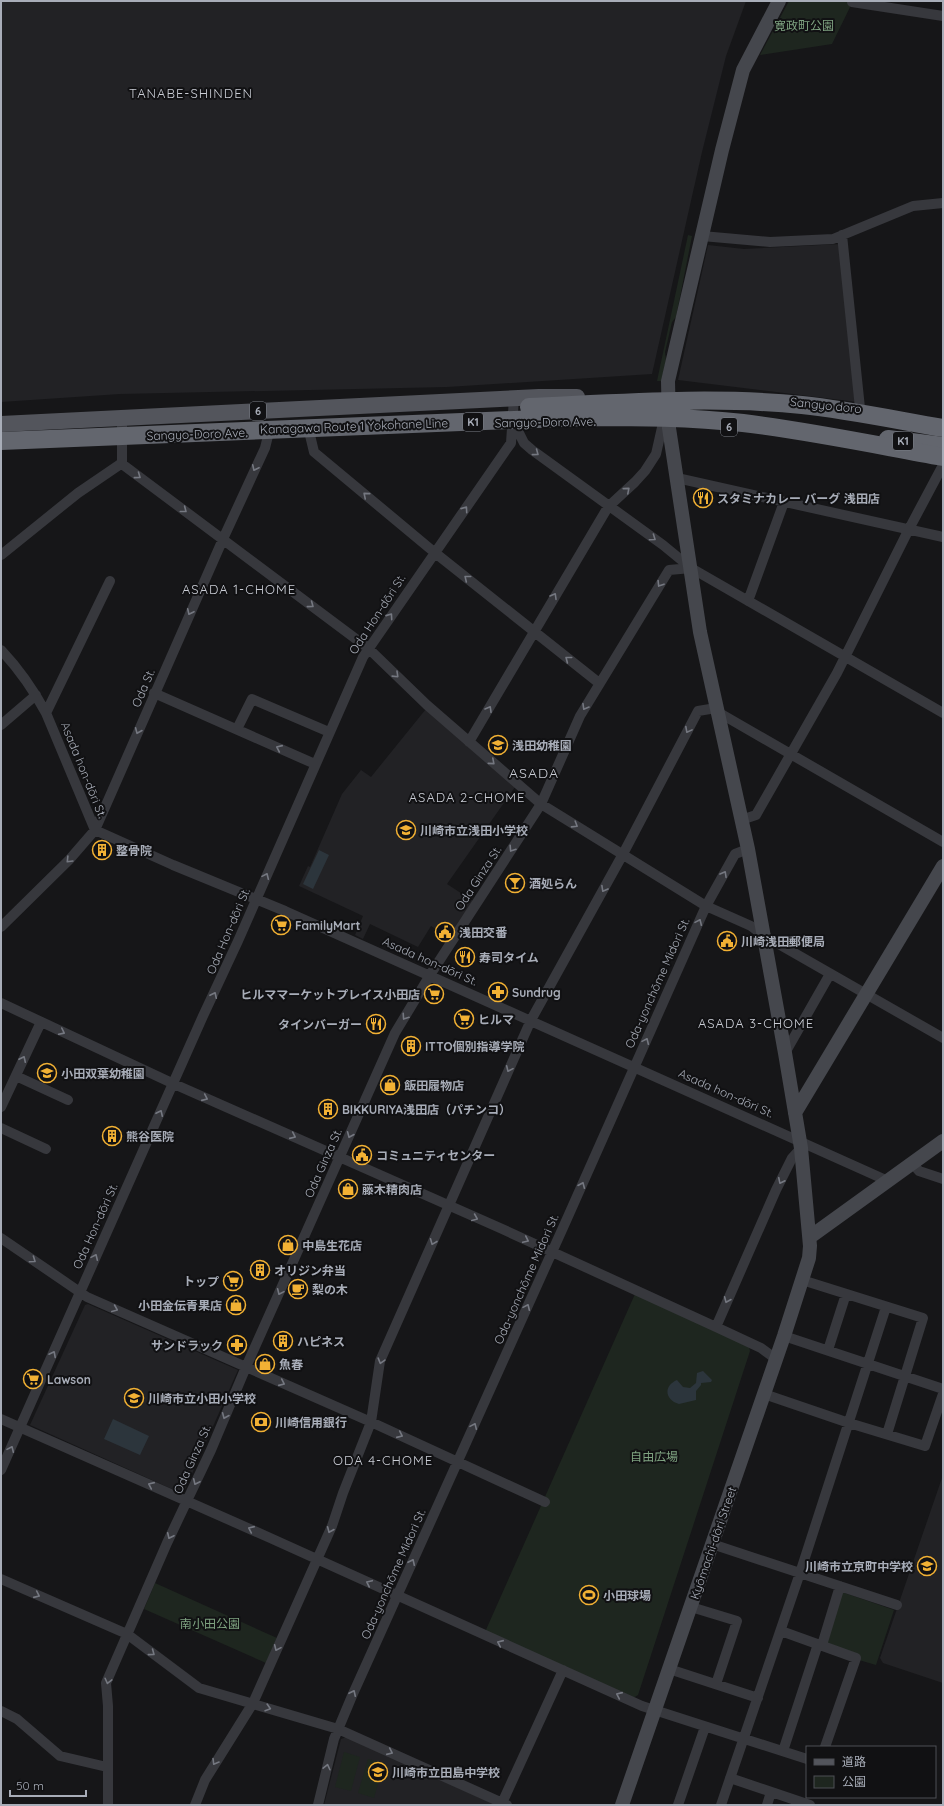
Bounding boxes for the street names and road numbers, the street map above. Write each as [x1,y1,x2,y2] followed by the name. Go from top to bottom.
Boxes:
[789,394,863,416] street label: Sangyo doro
[250,402,266,420] road number: 6
[463,413,483,431] road number: K1
[495,414,595,430] street label: Sangyo-Doro Ave.
[260,415,449,437] street label: Kanagawa Route 1 Yokohane Line
[721,418,737,436] road number: 6
[146,425,248,443] street label: Sangyo-Doro Ave.
[893,432,913,450] road number: K1
[345,571,409,657] street label: Oda Hon-dōri St.
[128,667,158,709] street label: Oda St.
[58,720,110,820] street label: Asada hon-dōri St.
[451,843,505,913] street label: Oda Ginza St.
[203,885,253,977] street label: Oda Hon-dōri St.
[621,915,693,1051] street label: Oda-yonchōme Midori St.
[380,933,480,989] street label: Asada hon-dōri St.
[676,1065,776,1121] street label: Asada hon-dōri St.
[301,1126,345,1200] street label: Oda Ginza St.
[69,1181,121,1271] street label: Oda Hon-dōri St.
[490,1211,562,1347] street label: Oda-yonchōme Midori St.
[170,1422,214,1496] street label: Oda Ginza St.
[687,1485,739,1601] street label: Kyōmachi-dōri Street
[357,1506,429,1642] street label: Oda-yonchōme Midori St.

